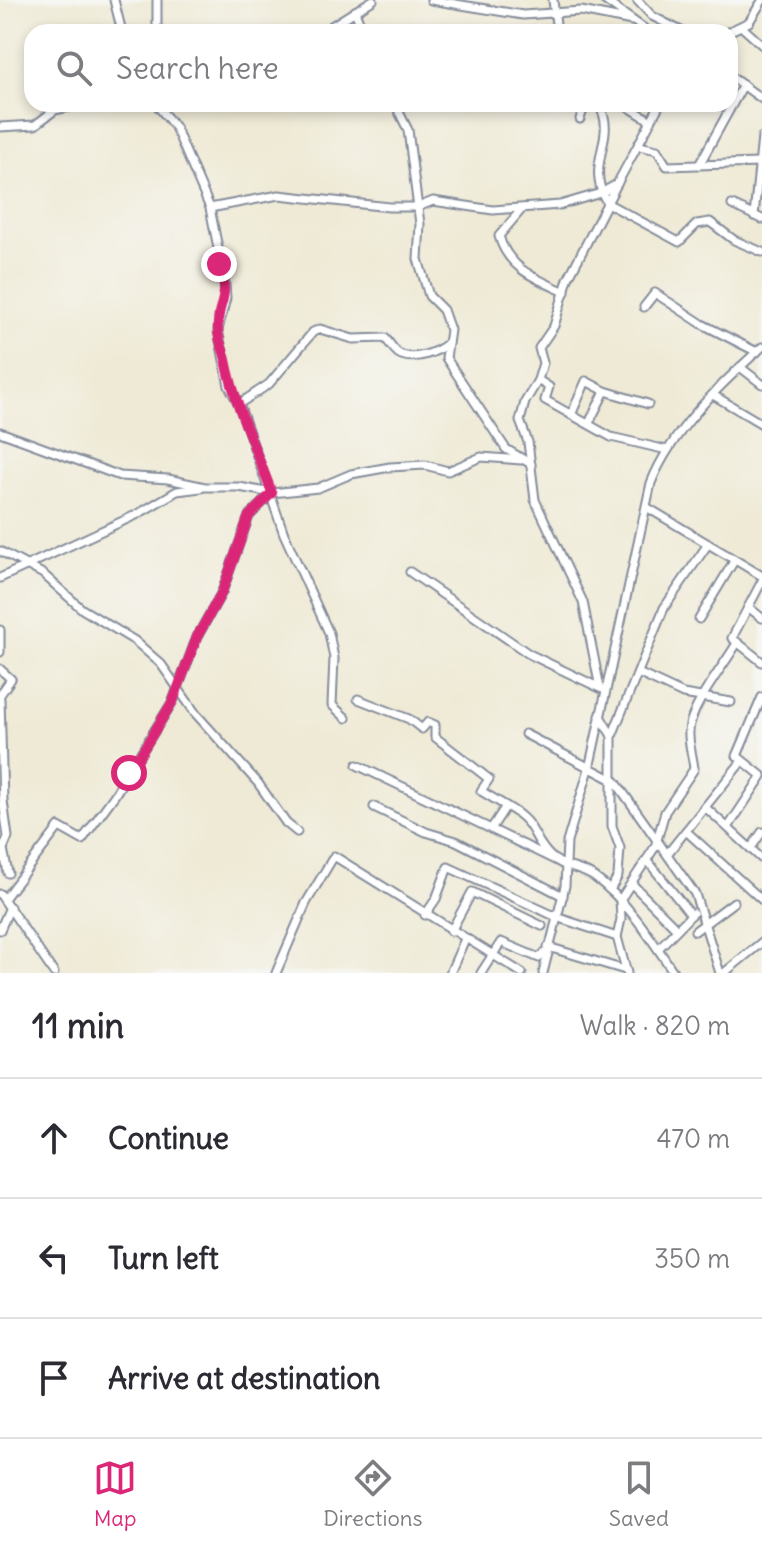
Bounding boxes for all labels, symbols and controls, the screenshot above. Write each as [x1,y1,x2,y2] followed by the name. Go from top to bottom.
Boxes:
[24,24,738,112] search box
[52,46,96,90] icon: search
[116,49,279,87] text: Search here
[201,246,237,282] route end
[111,755,147,791] route start
[32,1004,124,1047] text: 11 min
[580,1009,730,1042] text: Walk · 820 m
[32,1116,76,1160] icon: ahead
[108,1119,229,1157] text: Continue
[656,1122,730,1155] text: 470 m
[32,1236,76,1280] icon: left
[108,1239,219,1277] text: Turn left
[654,1242,730,1275] text: 350 m
[32,1356,76,1400] icon: arrive
[108,1359,380,1397] text: Arrive at destination
[93,1456,137,1532] tab: Map
[323,1456,423,1532] tab: Directions
[609,1456,669,1532] tab: Saved

